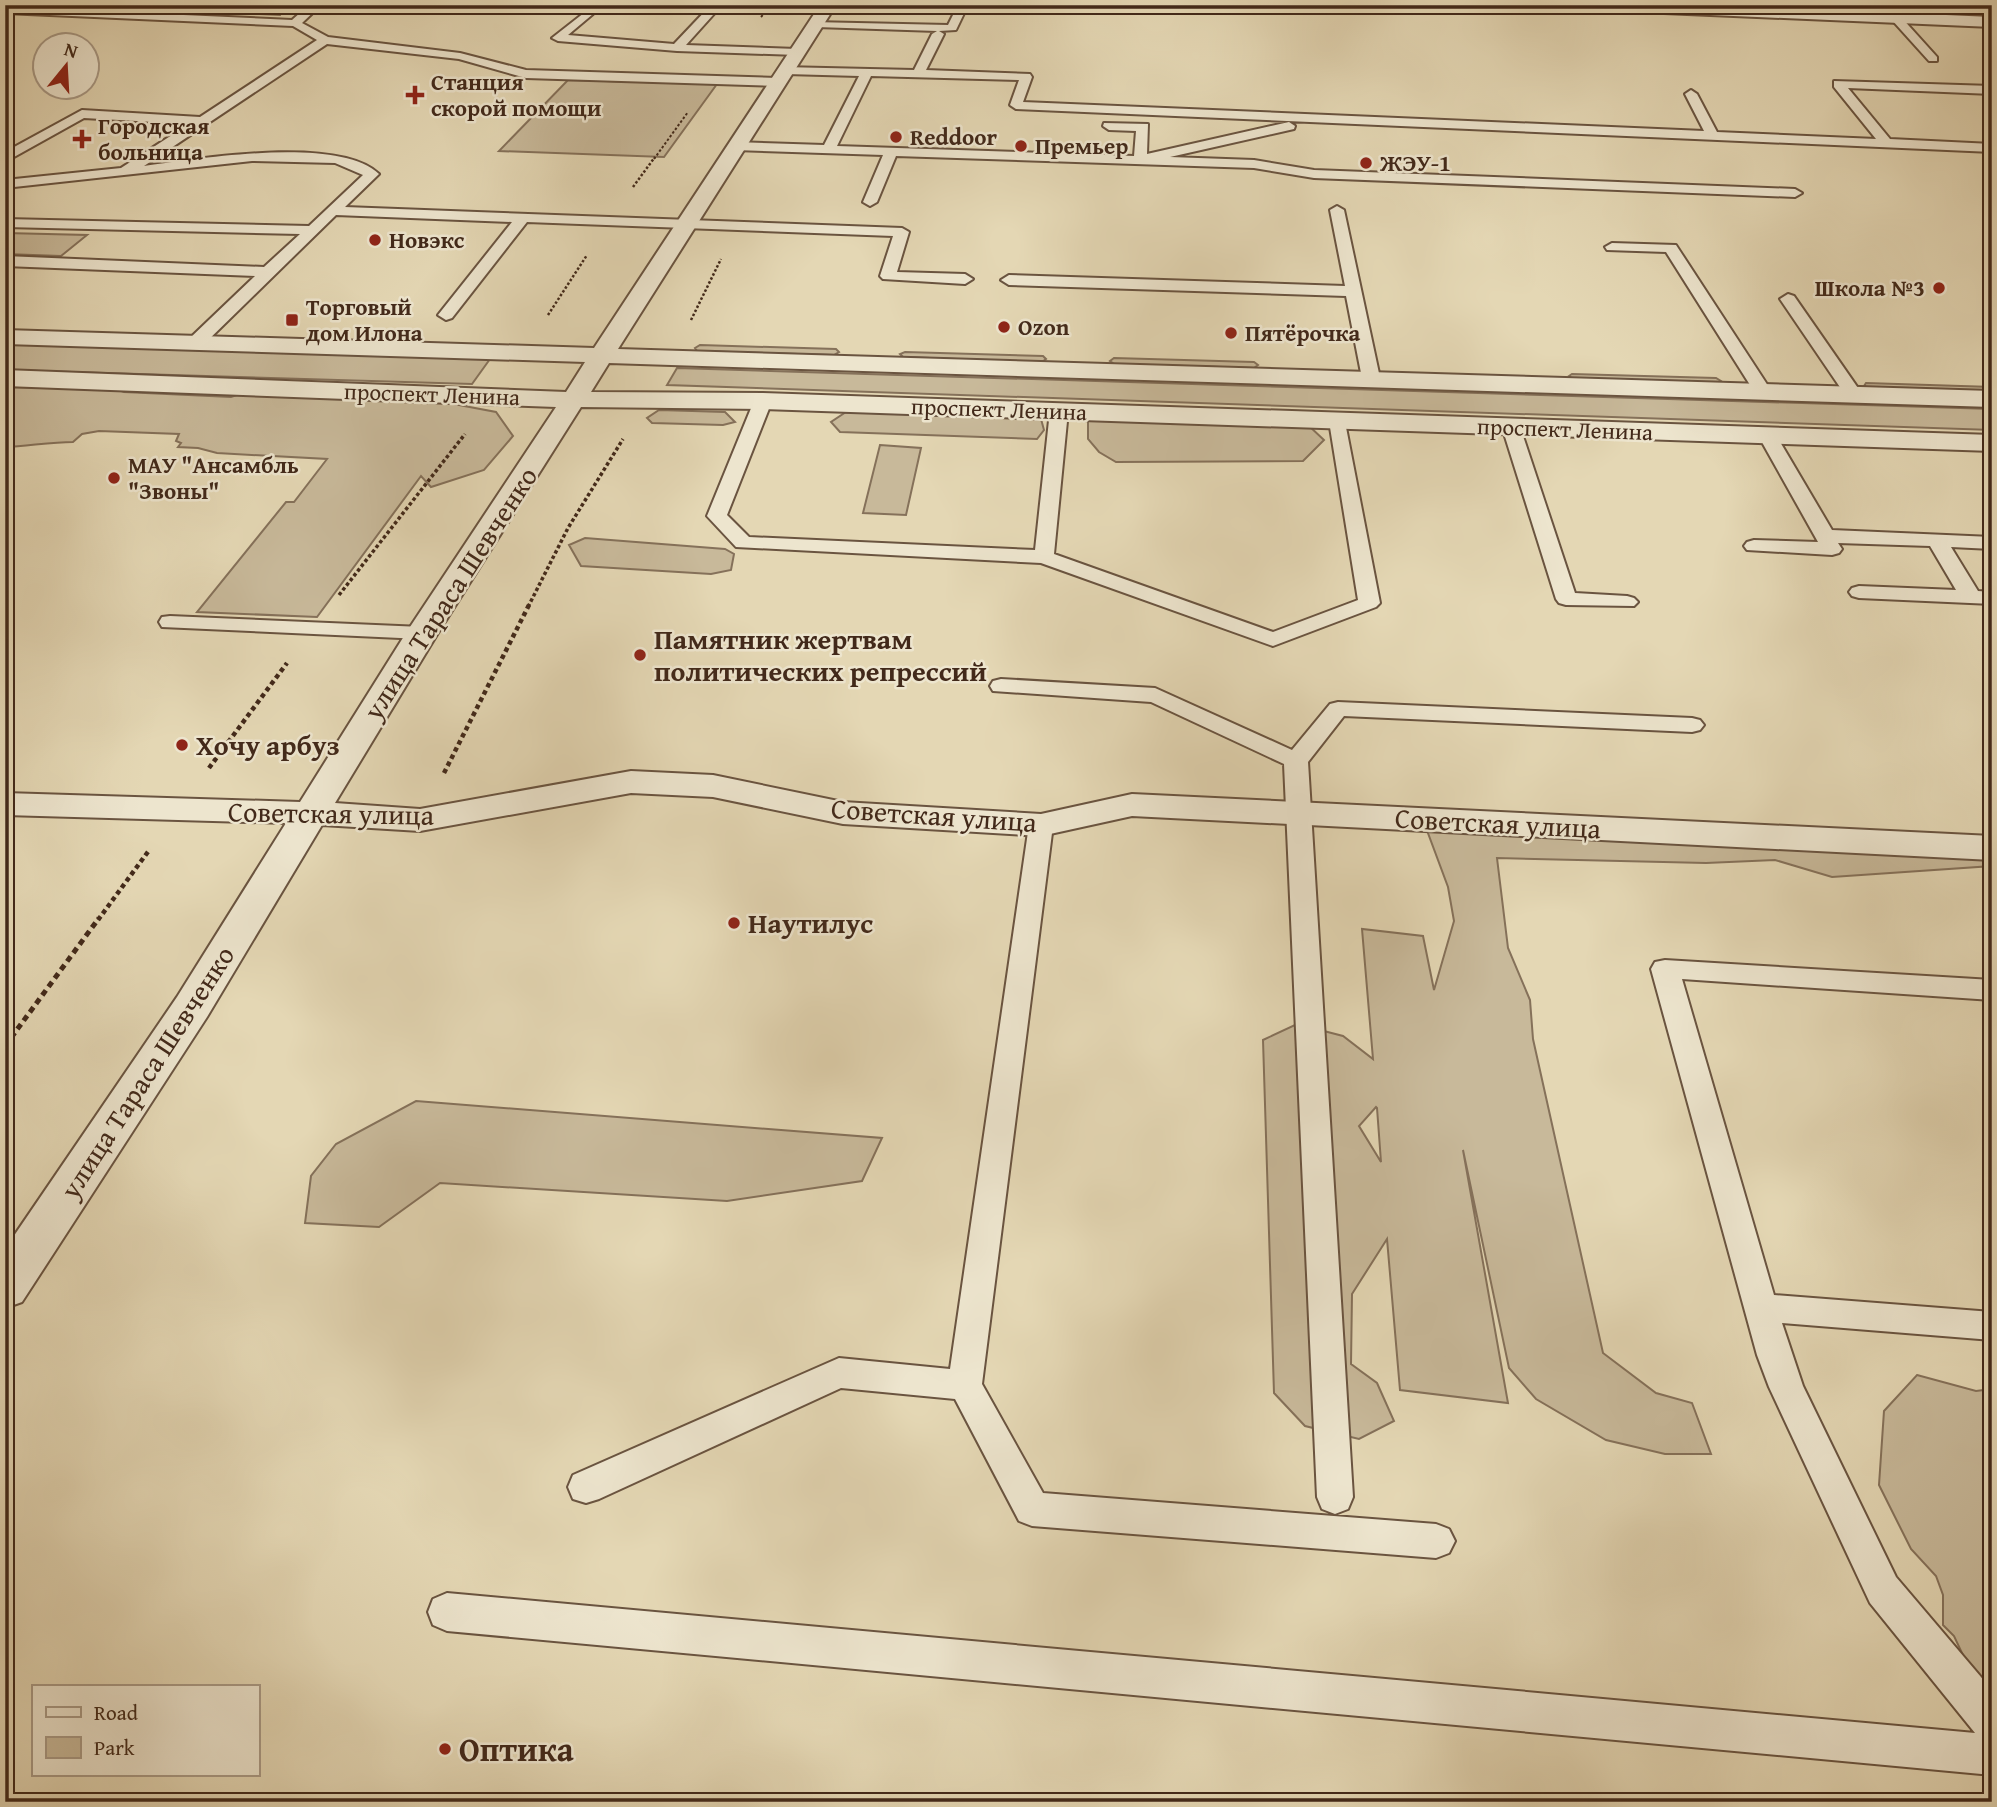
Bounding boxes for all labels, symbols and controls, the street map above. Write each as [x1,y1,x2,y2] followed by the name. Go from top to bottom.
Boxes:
[32,32,102,102] north arrow
[61,35,82,65] text: N
[431,65,601,124] place label: Станция скорой помощи
[405,85,425,105] marker: Станция скорой помощи
[98,109,209,168] place label: Городская больница
[910,120,997,153] place label: Reddoor
[72,129,92,149] marker: Городская больница
[888,129,904,145] marker: Reddoor
[1035,129,1128,162] place label: Премьер
[1013,138,1029,154] marker: Премьер
[1379,146,1451,179] place label: ЖЭУ-1
[1358,155,1374,171] marker: ЖЭУ-1
[389,223,465,256] place label: Новэкс
[367,232,383,248] marker: Новэкс
[1815,271,1925,304] place label: Школа №3
[1931,280,1947,296] marker: Школа №3
[306,290,423,349] place label: Торговый дом Илона
[1018,310,1070,343] place label: Ozon
[284,312,300,328] marker: Торговый дом Илона
[1245,316,1361,349] place label: Пятёрочка
[996,319,1012,335] marker: Ozon
[1223,325,1239,341] marker: Пятёрочка
[343,374,521,413] street label: проспект Ленина
[910,389,1088,428] street label: проспект Ленина
[1476,409,1654,448] street label: проспект Ленина
[128,448,299,507] place label: МАУ "Ансамбль "Звоны"
[352,458,547,728] street label: улица Тараса Шевченко
[106,470,122,486] marker: МАУ "Ансамбль "Звоны"
[654,618,987,691] place label: Памятник жертвам политических репрессий
[632,647,648,663] marker: Памятник жертвам политических репрессий
[196,724,340,765] place label: Хочу арбуз
[174,737,190,753] marker: Хочу арбуз
[830,787,1039,842] street label: Советская улица
[228,790,435,835] street label: Советская улица
[1394,797,1603,848] street label: Советская улица
[748,902,873,943] place label: Наутилус
[726,915,742,931] marker: Наутилус
[49,937,244,1207] street label: улица Тараса Шевченко
[32,1685,259,1776] legend
[94,1697,139,1728] text: Road
[459,1725,574,1773] place label: Оптика
[94,1732,135,1763] text: Park
[437,1741,453,1757] marker: Оптика

